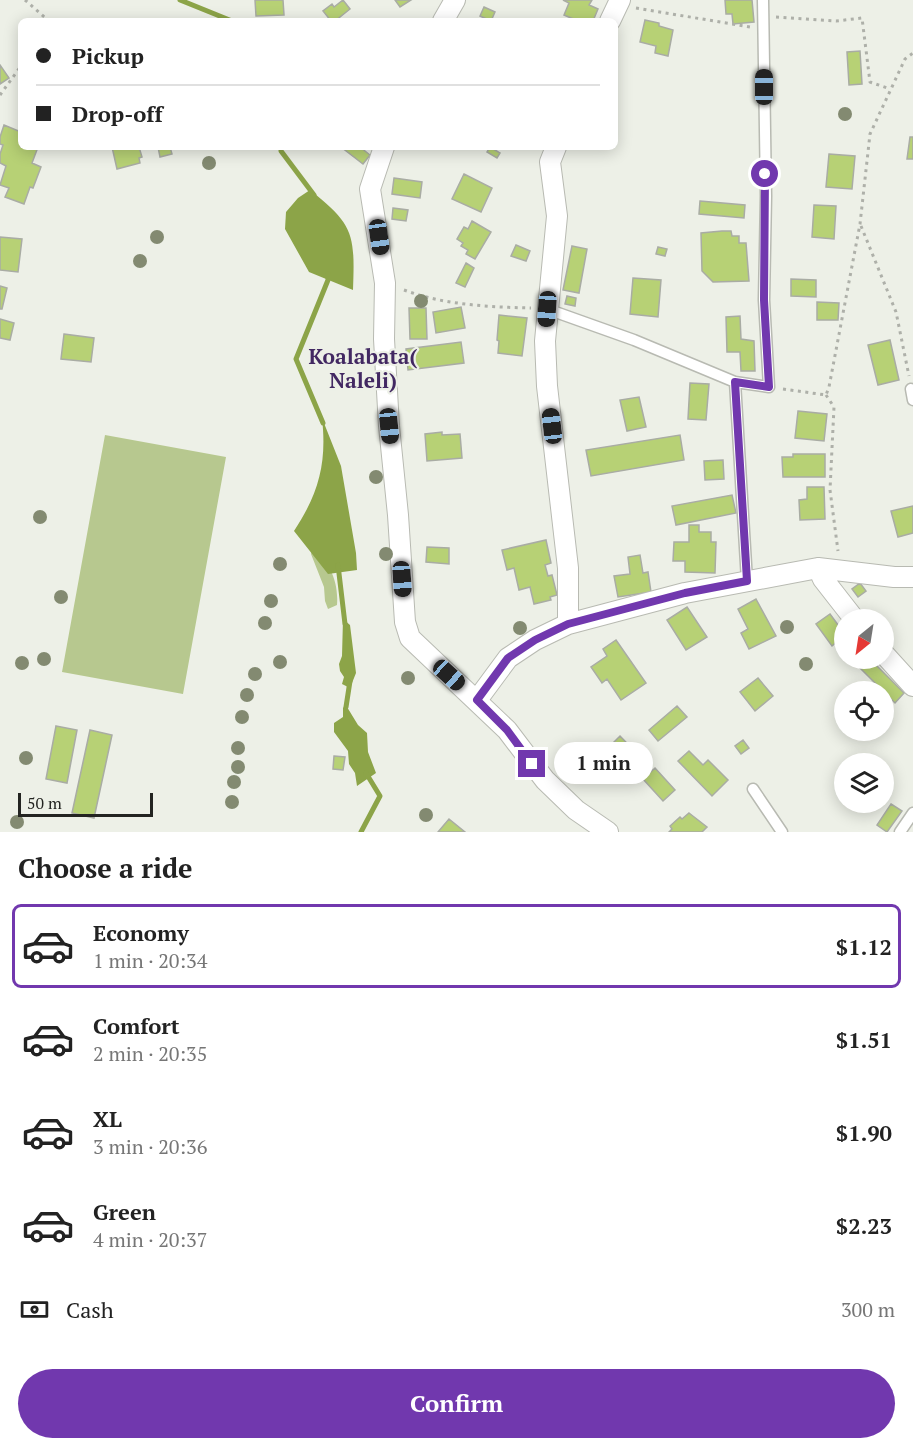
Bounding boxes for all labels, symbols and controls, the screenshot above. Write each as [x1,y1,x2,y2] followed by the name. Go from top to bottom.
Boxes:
[72,41,144,70] text: Pickup
[755,69,773,105] car
[72,99,163,128] text: Drop-off
[751,160,778,187] route start
[368,218,390,256] car
[537,290,557,328] car
[309,342,418,394] district label: Koalabata( Naleli)
[378,407,400,445] car
[541,407,563,445] car
[392,560,412,598] car
[834,609,894,669] north arrow
[834,609,894,813] map controls
[430,656,468,694] car
[834,681,894,741] button: locate
[553,743,652,785] callout: 1 min
[576,749,631,776] text: 1 min
[518,750,545,777] route end
[834,753,894,813] button: layers
[18,790,153,818] scale bar
[27,792,62,814] text: 50 m
[18,850,193,886] text: Choose a ride
[93,918,189,947] text: Economy
[21,919,75,973] icon: car
[836,932,892,961] text: $1.12
[93,947,207,974] text: 1 min · 20:34
[93,1011,179,1040] text: Comfort
[21,1012,75,1066] icon: car
[836,1025,892,1054] text: $1.51
[93,1040,207,1067] text: 2 min · 20:35
[93,1104,122,1133] text: XL
[21,1105,75,1159] icon: car
[836,1118,892,1147] text: $1.90
[93,1133,207,1160] text: 3 min · 20:36
[93,1197,156,1226] text: Green
[21,1198,75,1252] icon: car
[836,1211,892,1240] text: $2.23
[93,1226,207,1253] text: 4 min · 20:37
[18,1293,51,1326] icon: cash
[66,1295,114,1324] text: Cash
[841,1296,895,1323] text: 300 m
[18,1369,895,1438] button: Confirm

